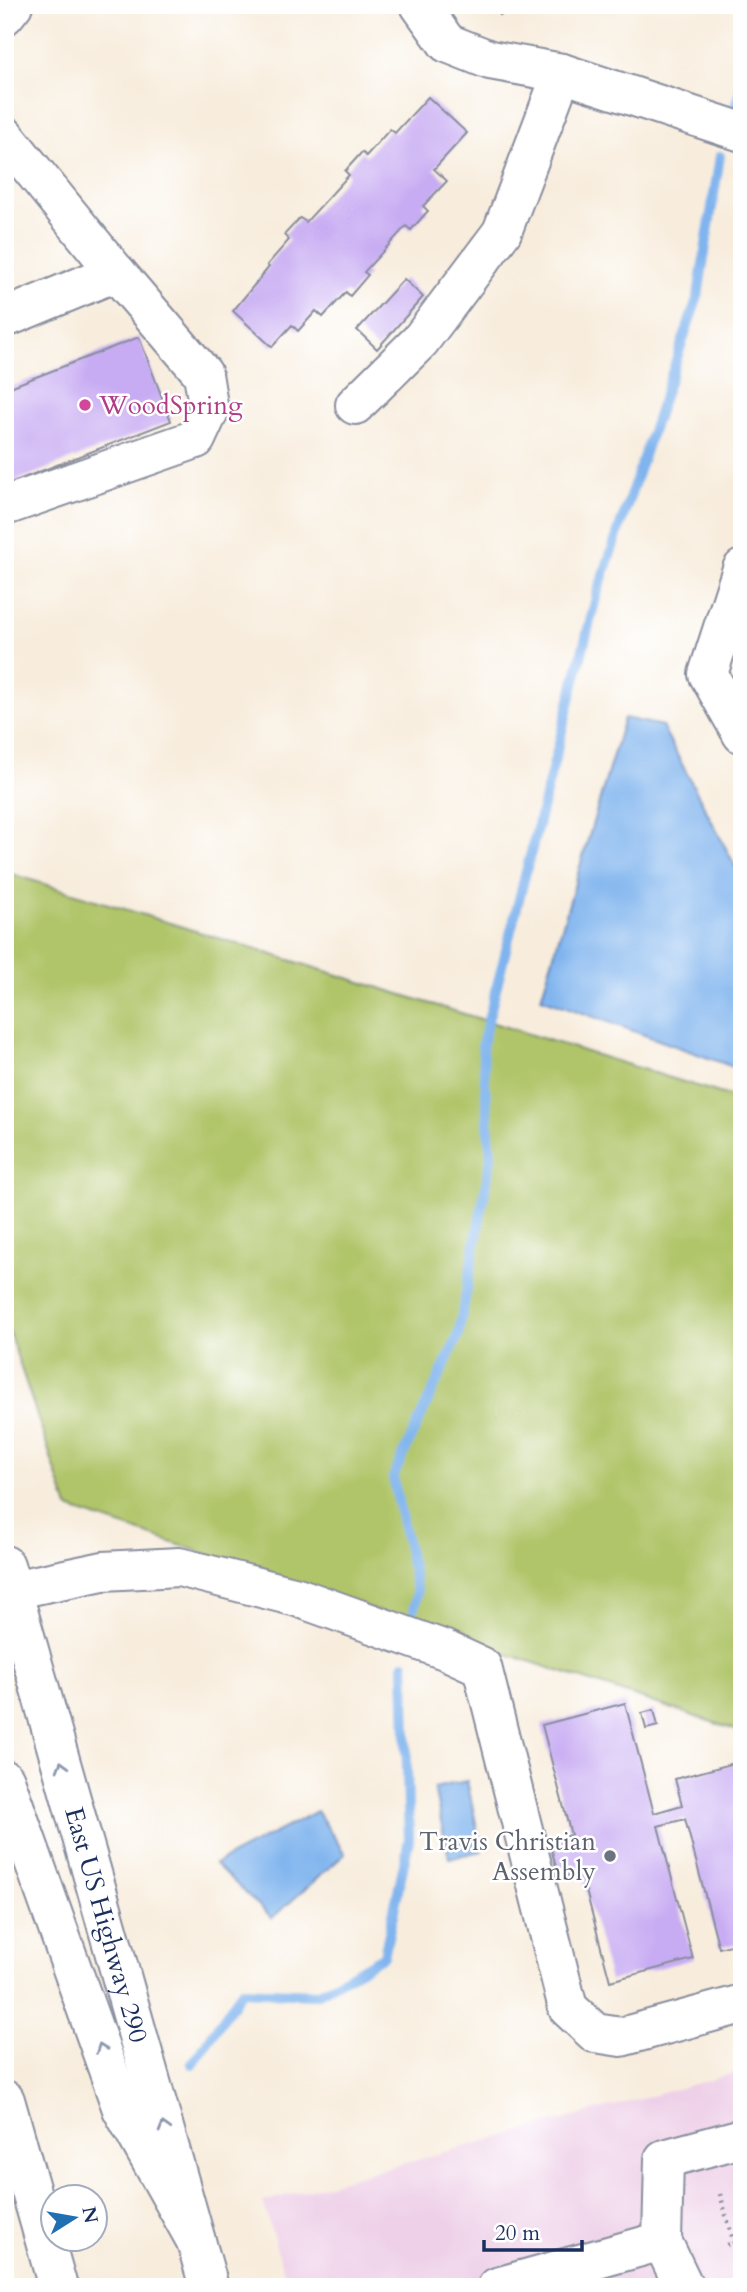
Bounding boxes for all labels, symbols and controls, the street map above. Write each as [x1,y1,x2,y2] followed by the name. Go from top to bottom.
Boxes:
[98,388,243,423] place label: WoodSpring
[77,397,93,413] marker: WoodSpring
[56,1761,70,1773] one-way arrow
[57,1803,157,2047] street label: East US Highway 290
[419,1824,596,1889] place label: Travis Christian Assembly
[602,1848,618,1864] marker: Travis Christian Assembly
[95,2043,109,2055] one-way arrow
[157,2121,172,2133] one-way arrow
[38,2184,108,2254] north arrow
[75,2204,104,2226] text: N
[484,2208,582,2252] scale bar
[495,2219,540,2248] text: 20 m

